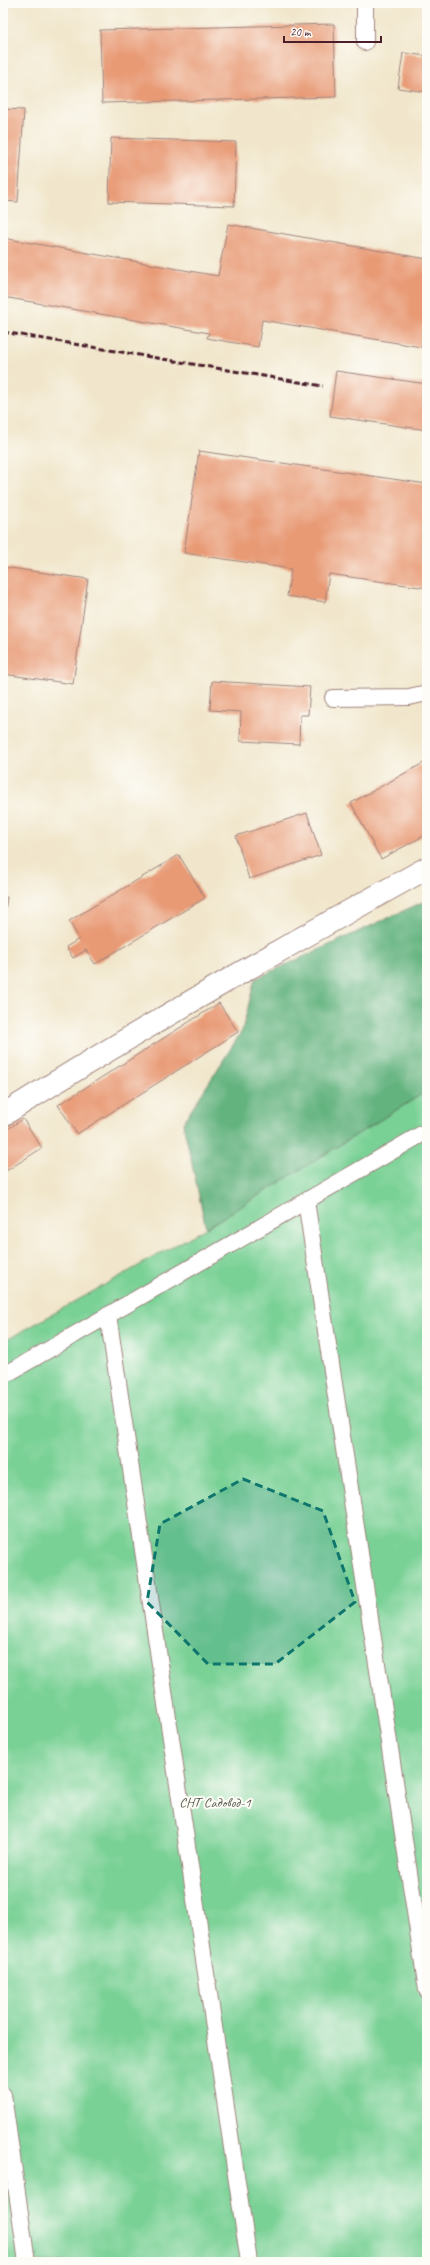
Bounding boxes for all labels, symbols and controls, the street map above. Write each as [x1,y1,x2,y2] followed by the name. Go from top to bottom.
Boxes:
[284,18,381,44] scale bar
[290,24,312,40] text: 20 m
[179,1794,251,1811] park label: СНТ Садовод-1

